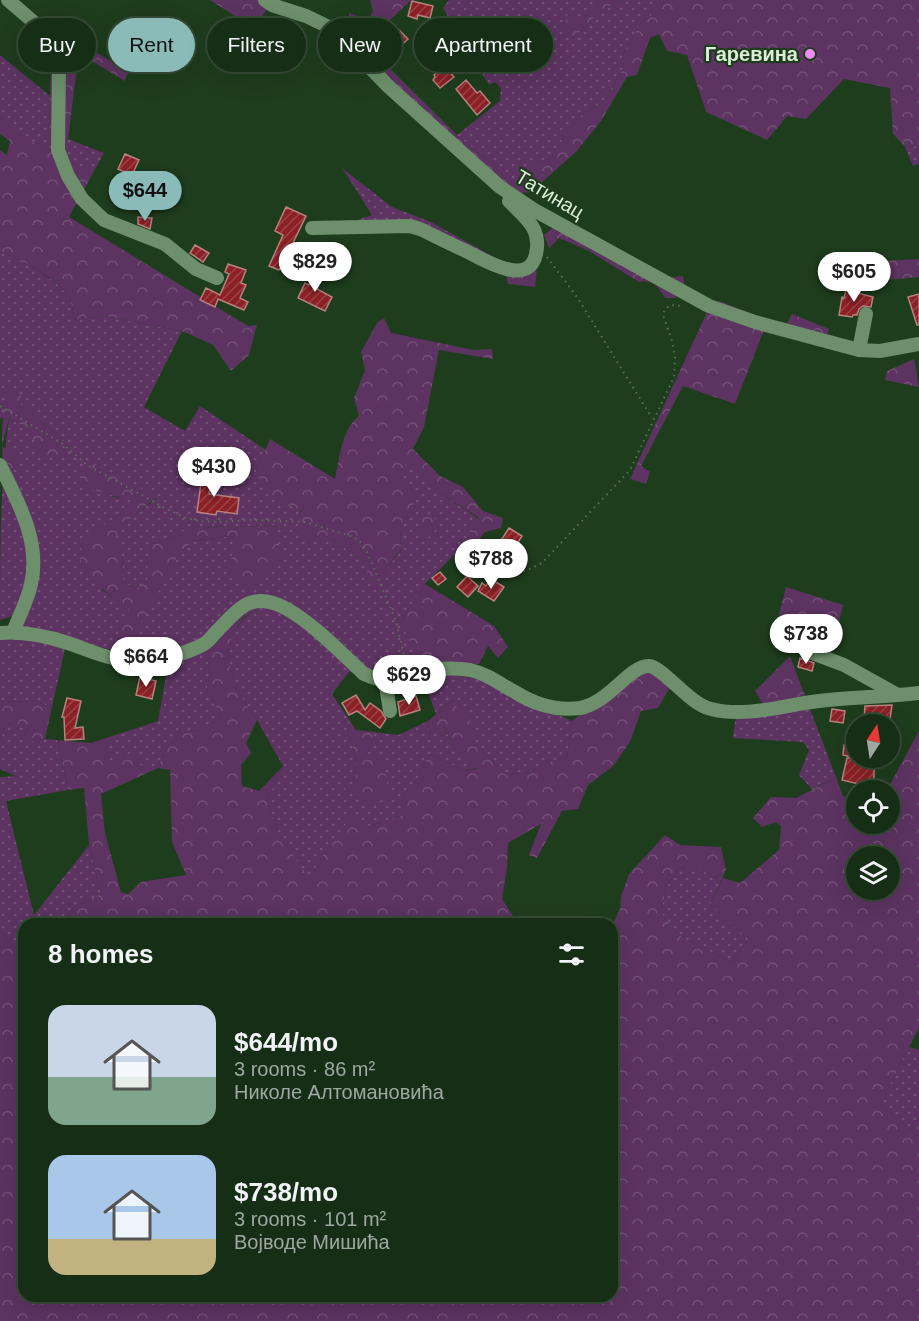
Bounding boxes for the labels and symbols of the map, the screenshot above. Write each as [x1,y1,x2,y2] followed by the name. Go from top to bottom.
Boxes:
[705,43,799,65] place label: Гаревина
[803,47,817,61] marker: Гаревина
[512,165,588,223] street label: Татинац
[109,171,181,222] pin: $644
[279,242,351,293] pin: $829
[818,252,890,303] pin: $605
[178,447,250,498] pin: $430
[455,539,527,590] pin: $788
[770,614,842,665] pin: $738
[110,637,182,688] pin: $664
[373,655,445,706] pin: $629
[846,714,900,768] north arrow

